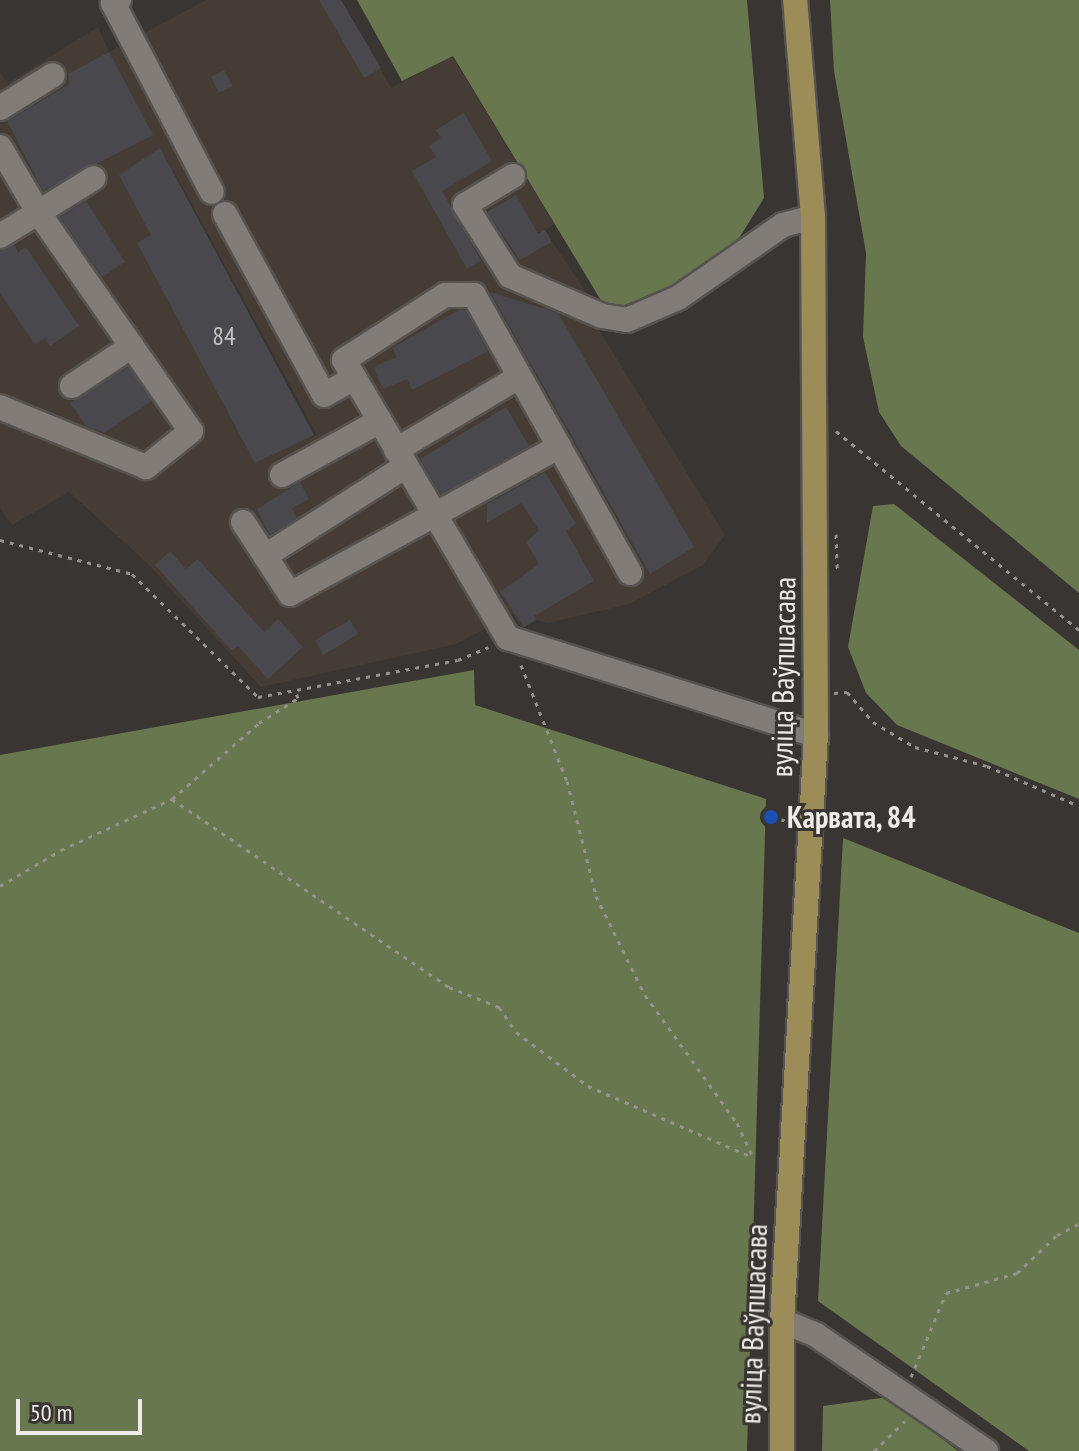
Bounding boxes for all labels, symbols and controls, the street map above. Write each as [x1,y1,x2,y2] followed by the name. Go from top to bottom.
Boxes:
[212,320,236,352] house number: 84
[763,577,803,777] street label: вуліца Ваўпшасава
[787,799,917,835] place label: Карвата, 84
[762,808,780,826] marker: Карвата, 84
[732,1223,774,1425] street label: вуліца Ваўпшасава
[20,1383,146,1433] scale bar
[30,1397,72,1428] text: 50 m

